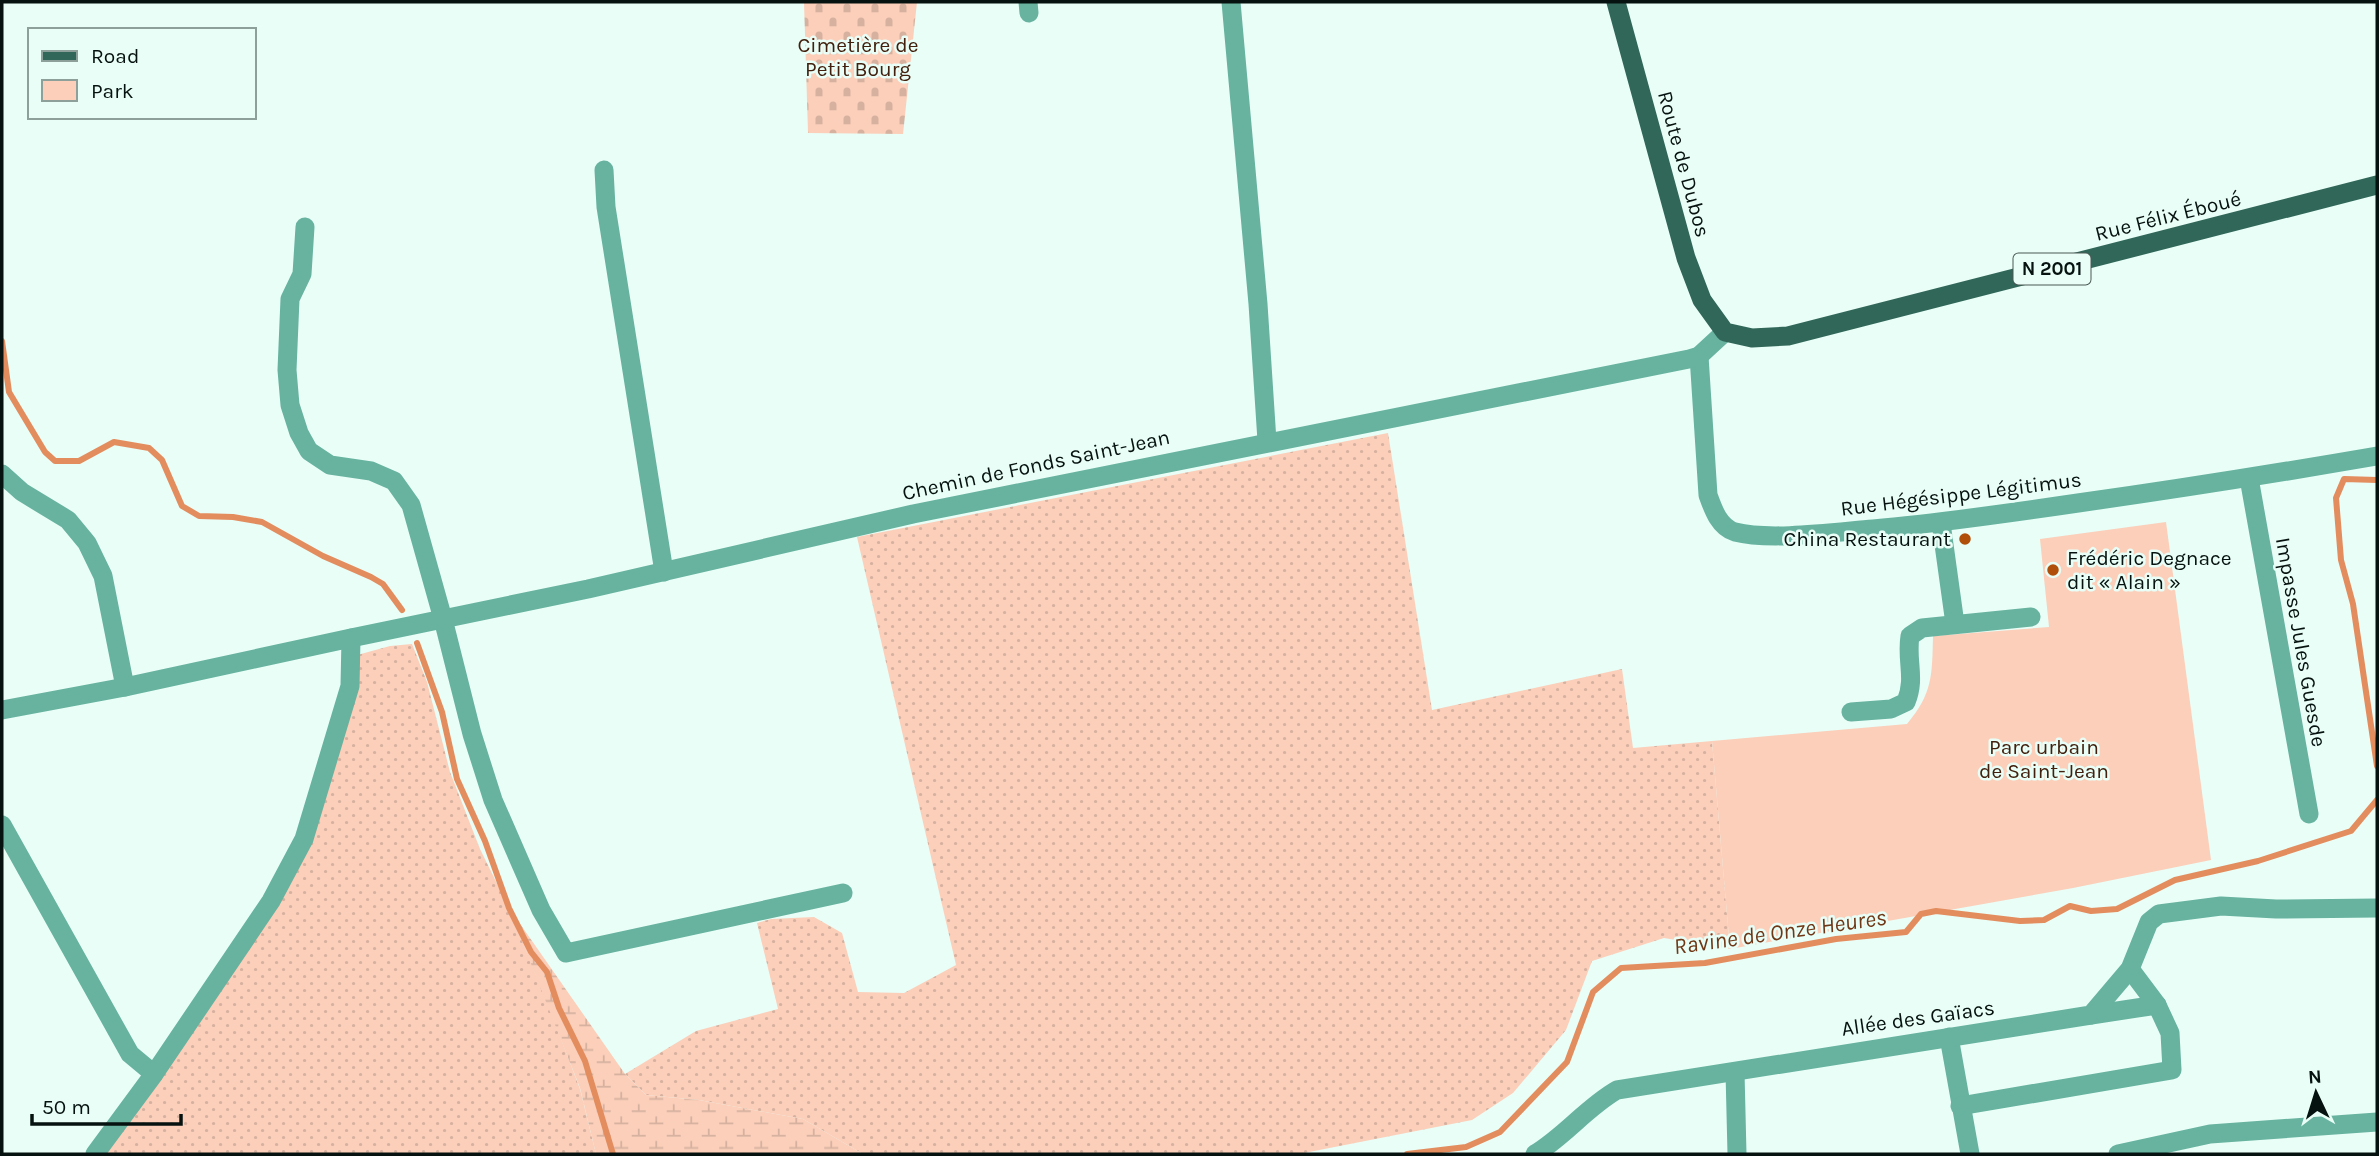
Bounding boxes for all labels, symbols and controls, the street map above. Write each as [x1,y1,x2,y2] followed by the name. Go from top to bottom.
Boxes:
[28,28,256,119] legend
[797,33,919,81] park label: Cimetière de Petit Bourg
[91,44,139,68] text: Road
[91,79,134,103] text: Park
[1653,88,1715,240] street label: Route de Dubos
[2092,186,2244,246] street label: Rue Félix Éboué
[2014,254,2090,284] road number: N 2001
[900,425,1172,505] street label: Chemin de Fonds Saint-Jean
[1839,467,2083,521] street label: Rue Hégésippe Légitimus
[1783,527,1951,551] place label: China Restaurant
[1957,531,1973,547] marker: China Restaurant
[2271,535,2331,749] street label: Impasse Jules Guesde
[2067,546,2232,594] place label: Frédéric Degnace dit « Alain »
[2045,562,2061,578] marker: Frédéric Degnace dit « Alain »
[1979,735,2109,783] park label: Parc urbain de Saint-Jean
[1672,904,1888,960] water label: Ravine de Onze Heures
[1840,995,1996,1041] street label: Allée des Gaïacs
[2281,1058,2351,1128] north arrow
[2307,1066,2322,1088] text: N
[32,1082,180,1126] scale bar
[42,1095,91,1119] text: 50 m

